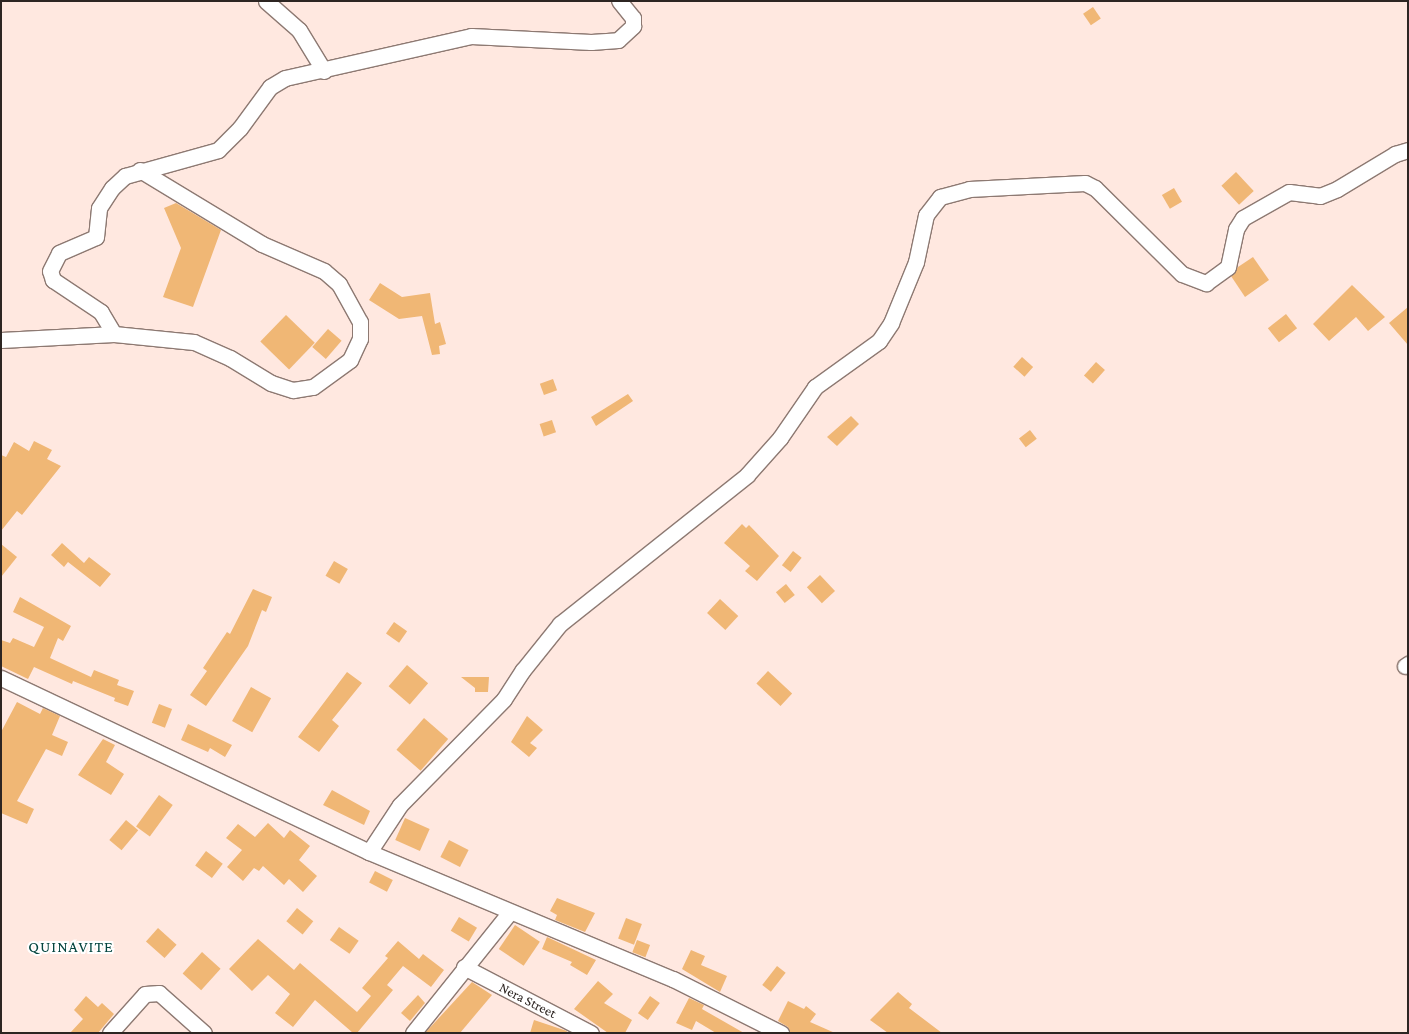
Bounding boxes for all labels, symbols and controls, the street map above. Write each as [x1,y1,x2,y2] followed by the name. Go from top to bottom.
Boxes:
[27,937,115,957] district label: QUINAVITE
[497,978,559,1022] street label: Nera Street

